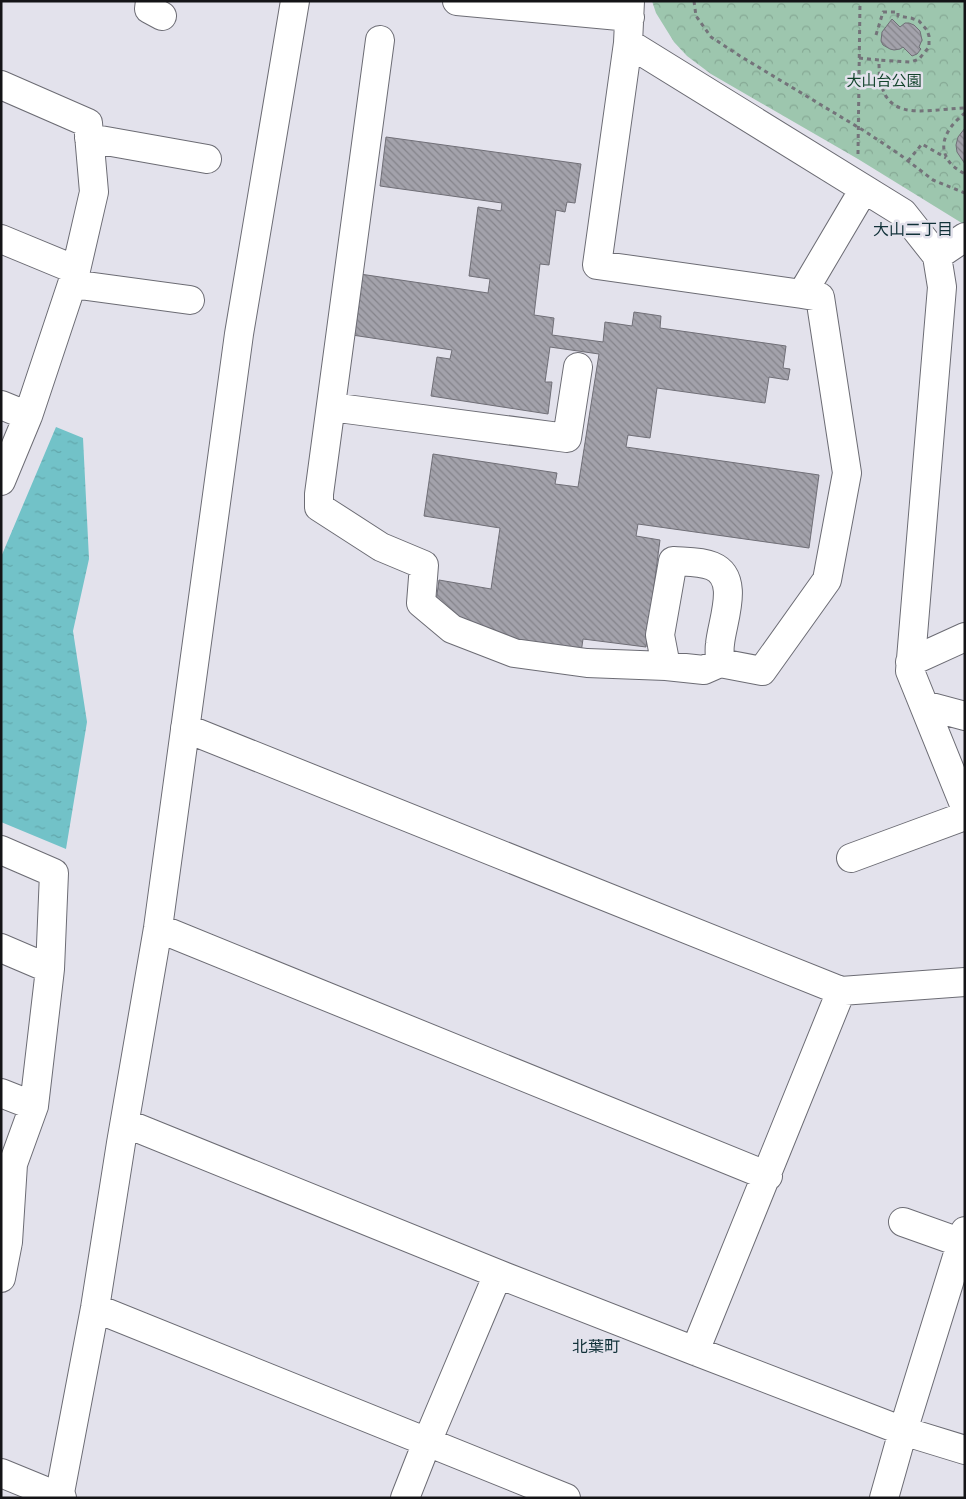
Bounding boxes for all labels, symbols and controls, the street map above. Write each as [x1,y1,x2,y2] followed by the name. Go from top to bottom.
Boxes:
[846,70,922,90] park label: 大山台公園
[873,218,953,240] district label: 大山二丁目
[572,1335,620,1357] district label: 北葉町

